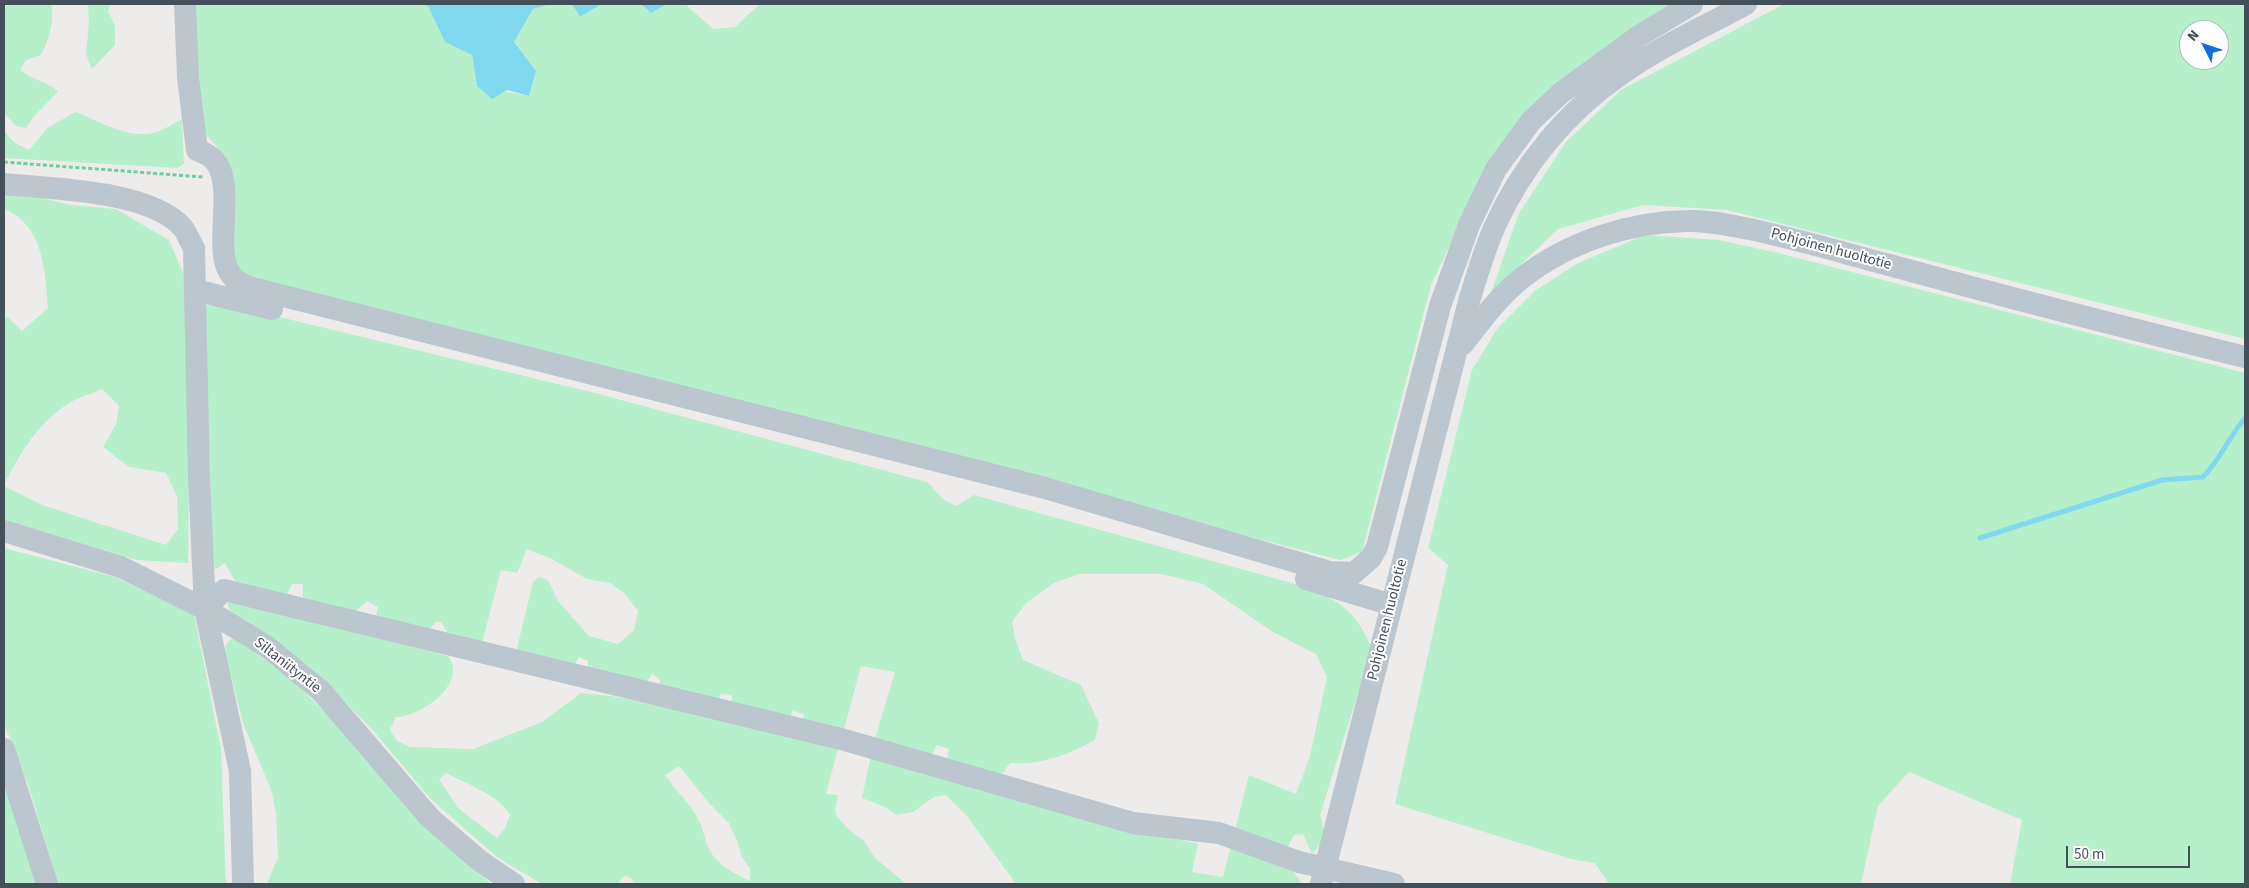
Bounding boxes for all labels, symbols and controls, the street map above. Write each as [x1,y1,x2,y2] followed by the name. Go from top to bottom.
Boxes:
[2179,20,2229,70] north arrow
[2183,26,2204,46] text: N
[1769,225,1893,275] street label: Pohjoinen huoltotie
[1364,558,1412,682] street label: Pohjoinen huoltotie
[250,634,324,698] street label: Siltaniityntie
[2069,836,2193,868] scale bar
[2074,844,2104,865] text: 50 m

